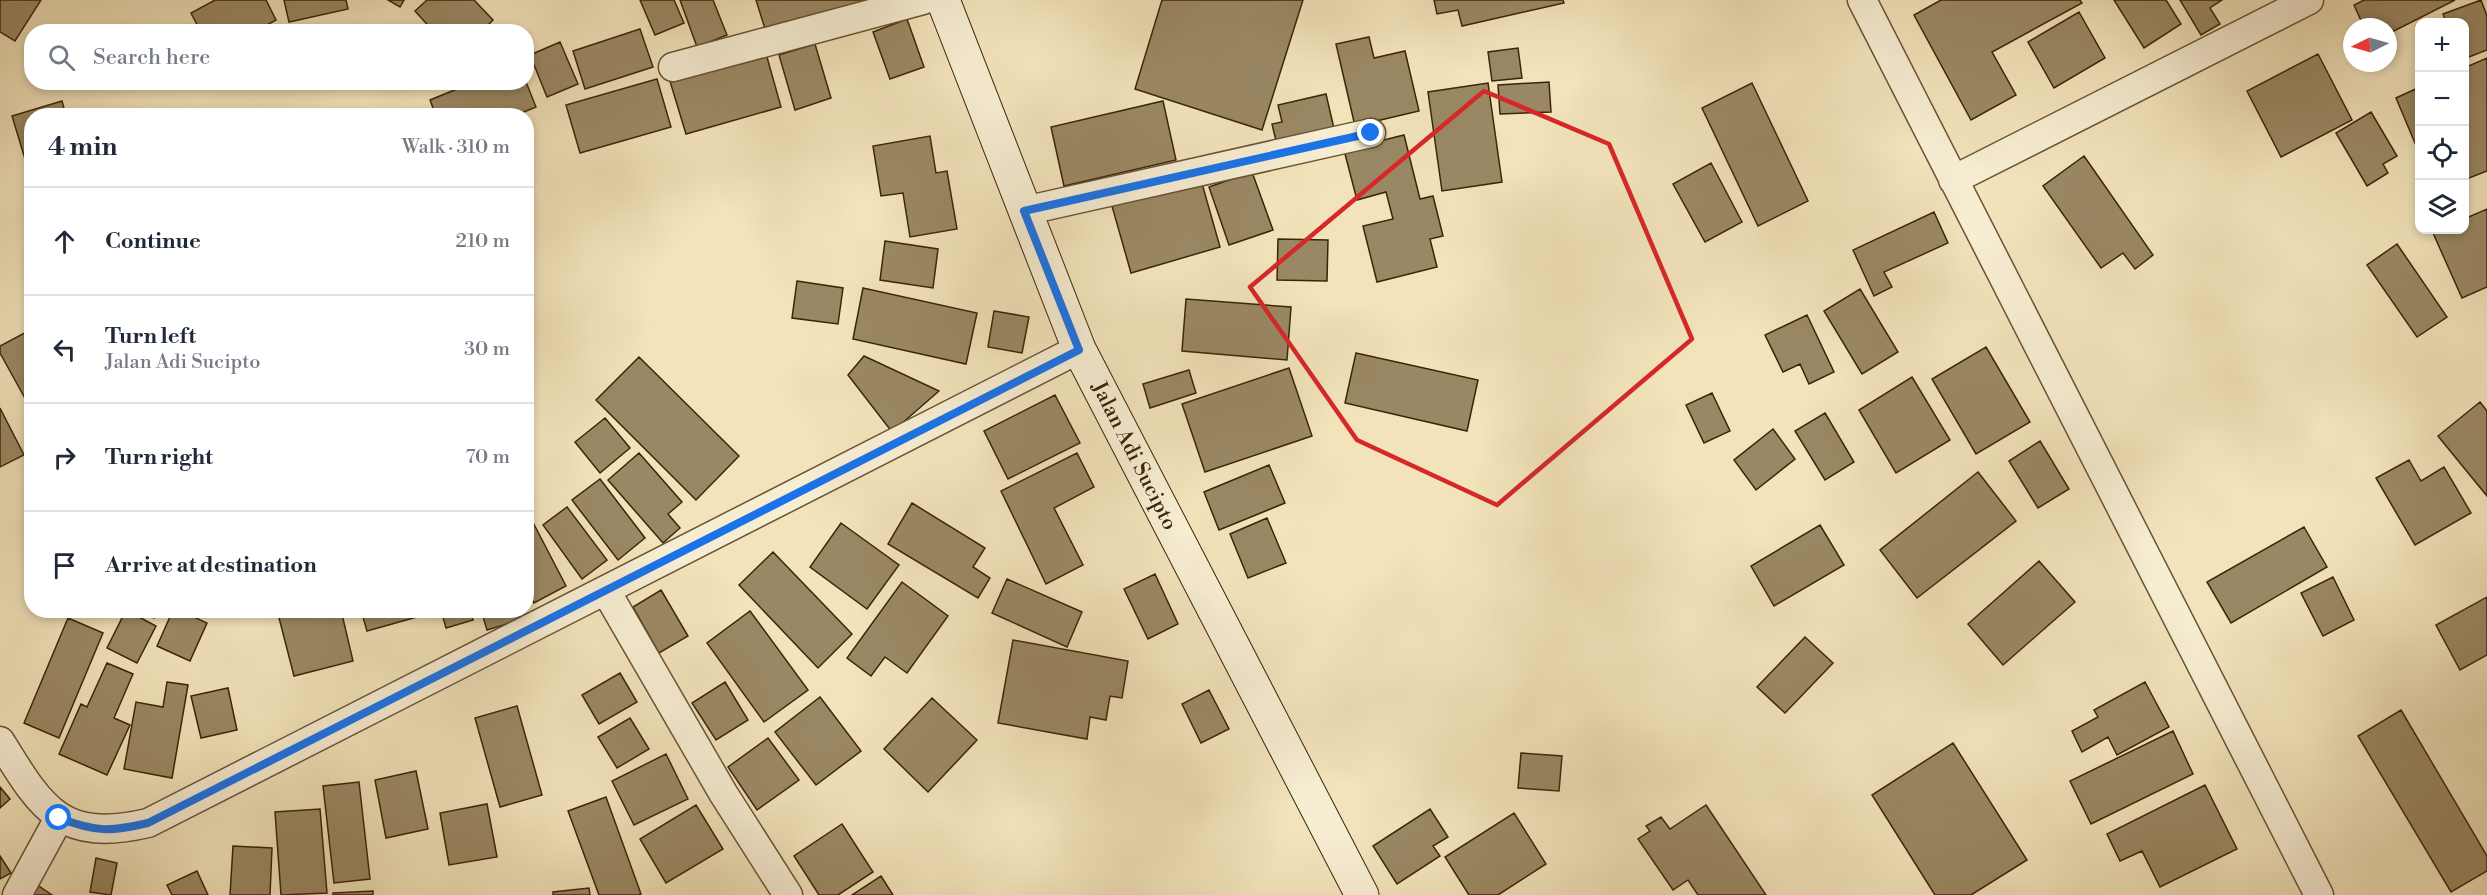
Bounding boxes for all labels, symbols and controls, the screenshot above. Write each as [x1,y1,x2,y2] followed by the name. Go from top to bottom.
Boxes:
[2343,18,2397,72] north arrow
[2415,18,2469,234] map controls
[2415,18,2469,72] button: +
[24,24,534,90] search box
[45,41,78,74] icon: search
[93,44,210,71] text: Search here
[2415,72,2469,126] button: −
[1357,119,1383,145] route end
[2415,126,2469,180] button: locate
[48,131,118,163] text: 4 min
[402,135,510,160] text: Walk · 310 m
[2415,180,2469,234] button: layers
[48,225,81,258] icon: ahead
[105,228,201,255] text: Continue
[455,229,510,254] text: 210 m
[105,323,196,350] text: Turn left
[48,333,81,366] icon: left
[464,337,510,362] text: 30 m
[105,350,260,375] text: Jalan Adi Sucipto
[1085,377,1183,535] street label: Jalan Adi Sucipto
[48,441,81,474] icon: right
[105,444,213,471] text: Turn right
[466,445,510,470] text: 70 m
[48,549,81,582] icon: arrive
[105,552,317,579] text: Arrive at destination
[45,804,71,830] route start

